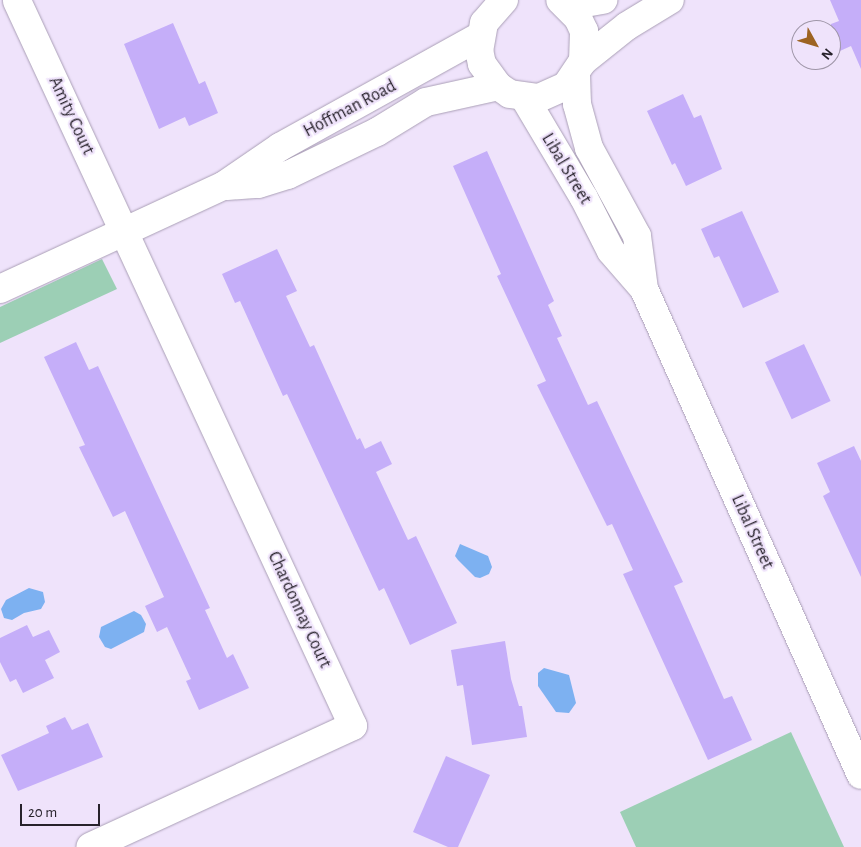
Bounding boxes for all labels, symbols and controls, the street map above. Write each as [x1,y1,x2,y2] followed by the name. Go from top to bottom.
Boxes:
[791,20,841,70] north arrow
[818,46,835,62] text: N
[44,73,98,159] street label: Amity Court
[300,76,400,142] street label: Hoffman Road
[536,129,596,209] street label: Libal Street
[726,491,778,573] street label: Libal Street
[263,548,335,672] street label: Chardonnay Court
[22,794,102,826] scale bar
[28,805,57,820] text: 20 m

